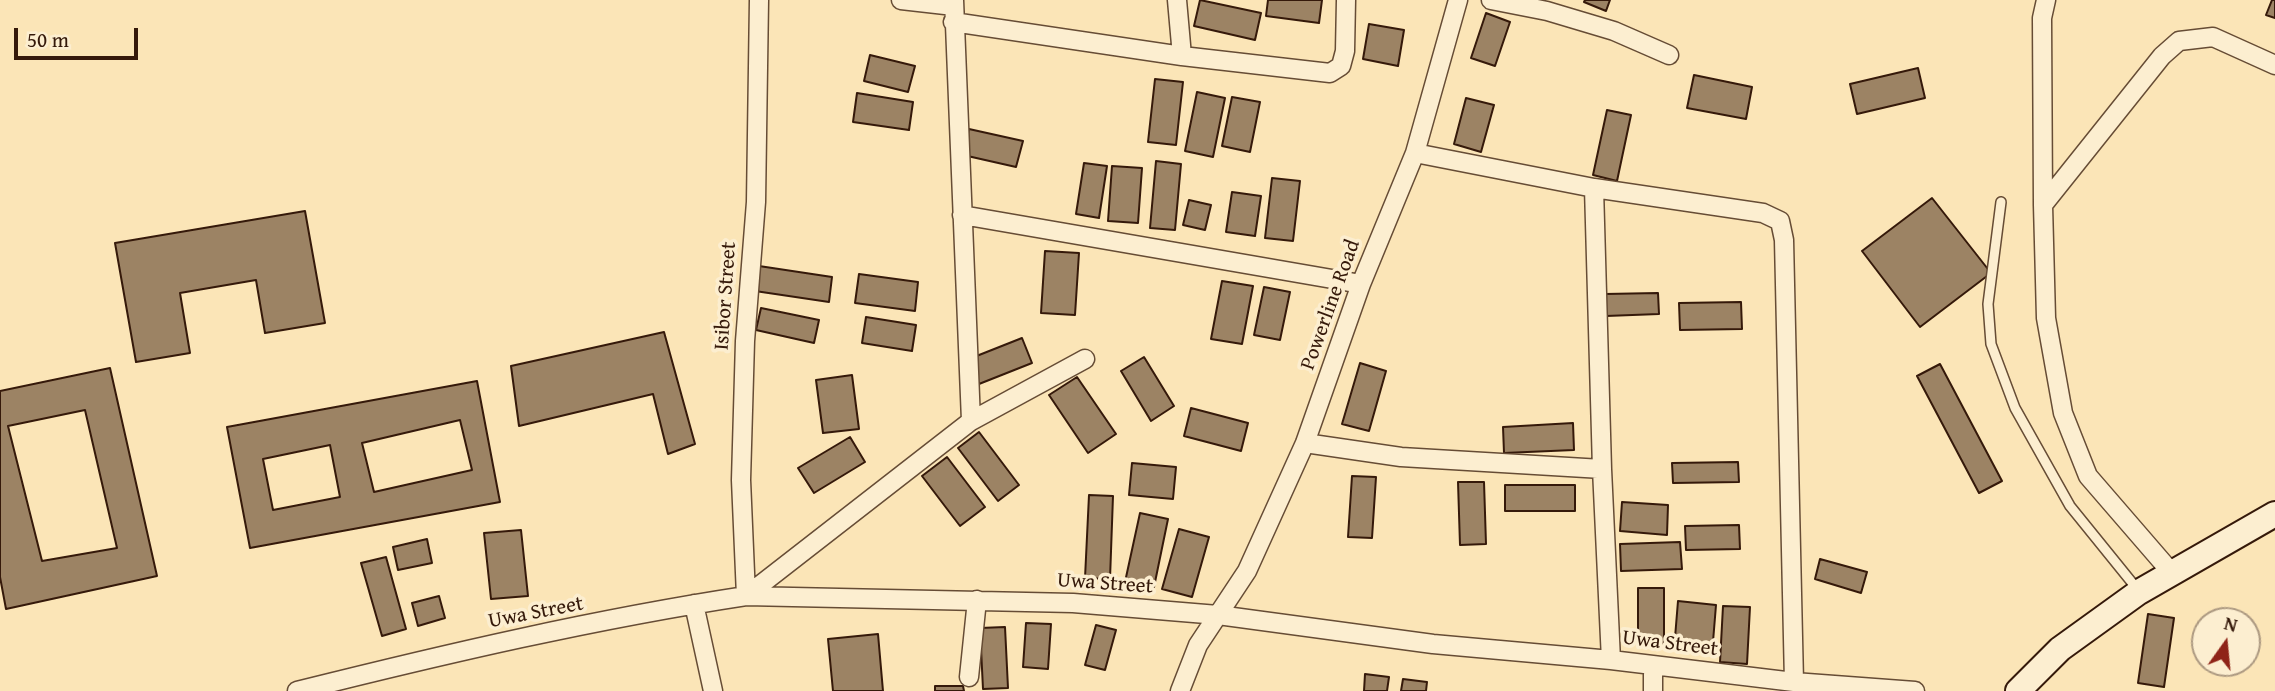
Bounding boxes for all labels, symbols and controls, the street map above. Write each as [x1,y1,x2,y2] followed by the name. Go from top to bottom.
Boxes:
[18,14,142,58] scale bar
[27,24,69,55] text: 50 m
[1296,236,1366,374] street label: Powerline Road
[710,241,742,351] street label: Isibor Street
[1056,568,1154,600] street label: Uwa Street
[486,591,586,635] street label: Uwa Street
[2191,607,2261,677] north arrow
[2221,608,2241,639] text: N
[1621,626,1719,662] street label: Uwa Street

